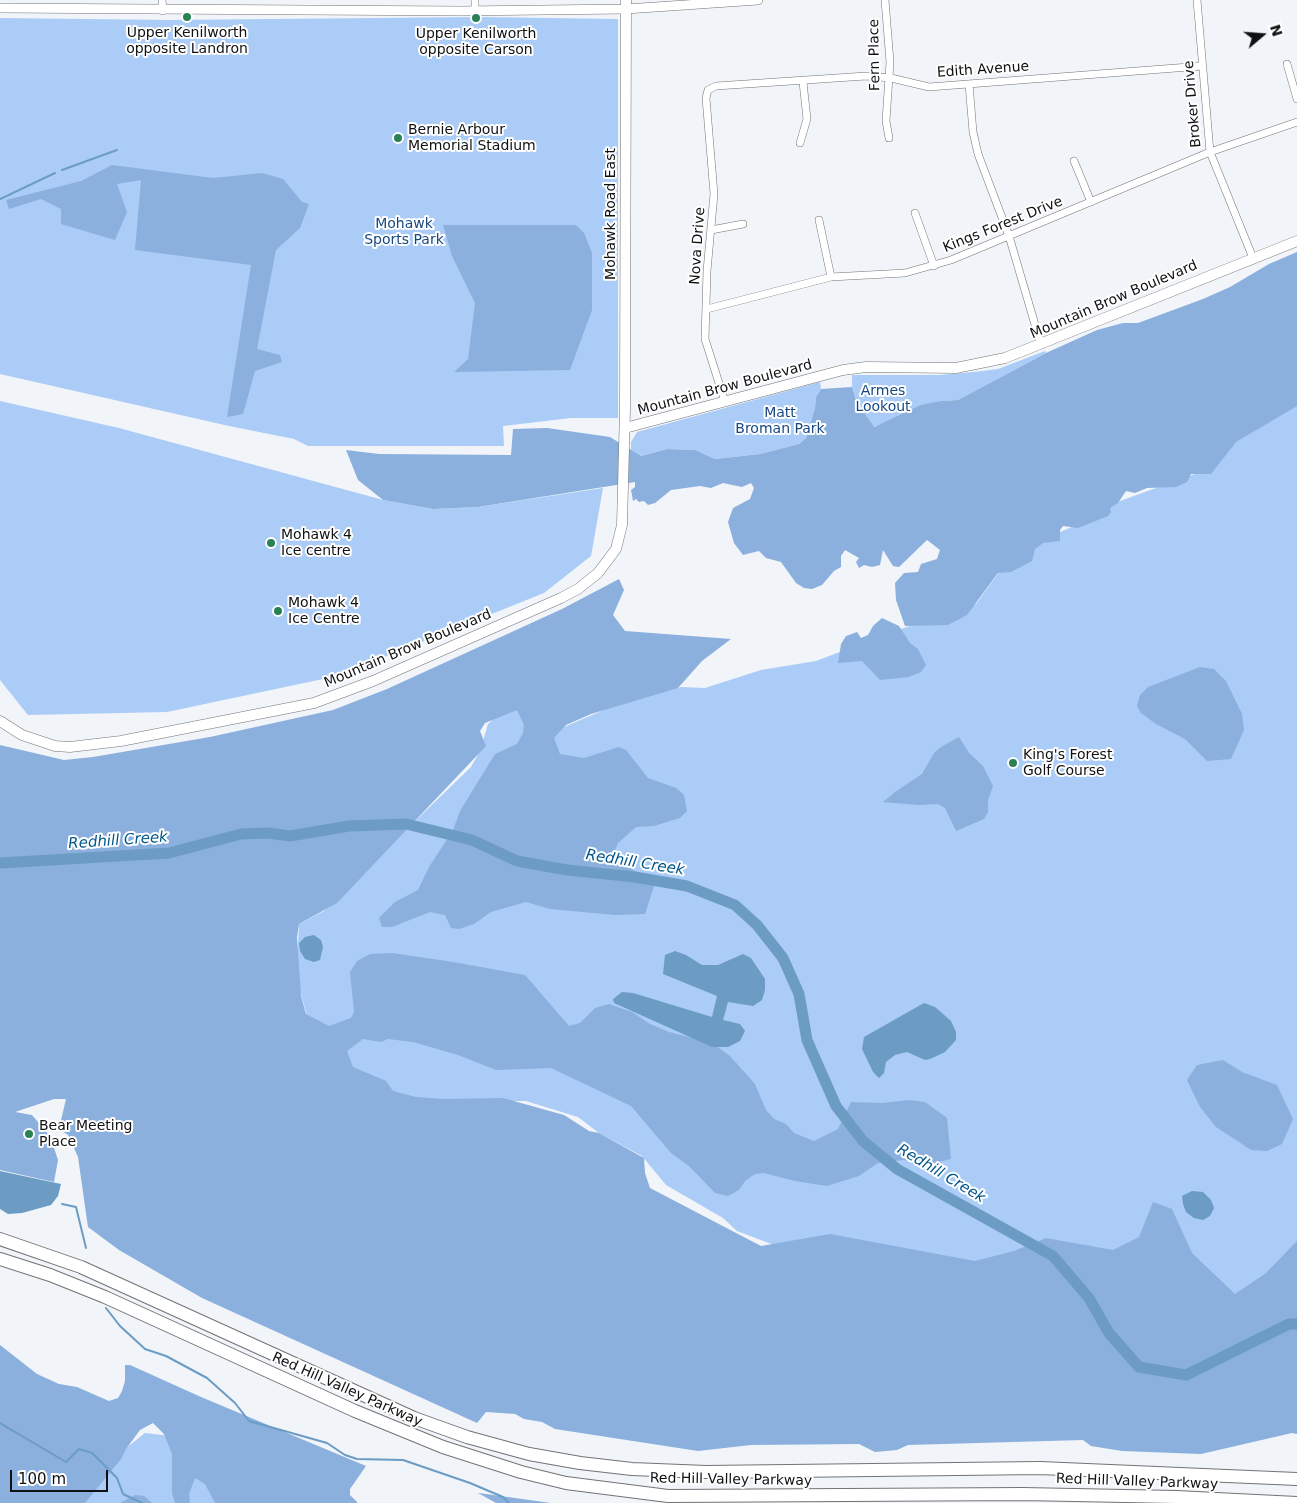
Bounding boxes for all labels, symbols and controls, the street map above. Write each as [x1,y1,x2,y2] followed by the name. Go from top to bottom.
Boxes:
[1237,10,1287,60] north arrow
[181,11,193,23] marker: Upper Kenilworth opposite Landron
[470,12,482,24] marker: Upper Kenilworth opposite Carson
[866,19,884,91] street label: Fern Place
[1267,22,1286,38] text: N
[126,25,248,58] place label: Upper Kenilworth opposite Landron
[416,26,536,58] place label: Upper Kenilworth opposite Carson
[936,58,1030,82] street label: Edith Avenue
[1181,60,1205,148] street label: Broker Drive
[408,122,536,154] place label: Bernie Arbour Memorial Stadium
[392,132,404,144] marker: Bernie Arbour Memorial Stadium
[603,148,619,280] street label: Mohawk Road East
[941,193,1065,257] street label: Kings Forest Drive
[687,207,709,285] street label: Nova Drive
[364,216,444,248] park label: Mohawk Sports Park
[1028,257,1200,343] street label: Mountain Brow Boulevard
[636,357,814,419] street label: Mountain Brow Boulevard
[855,383,911,416] park label: Armes Lookout
[735,405,825,438] park label: Matt Broman Park
[281,527,352,560] place label: Mohawk 4 Ice centre
[265,537,277,549] marker: Mohawk 4 Ice centre
[288,595,360,628] place label: Mohawk 4 Ice Centre
[272,605,284,617] marker: Mohawk 4 Ice Centre
[322,606,494,692] street label: Mountain Brow Boulevard
[1023,747,1112,780] place label: King's Forest Golf Course
[1007,757,1019,769] marker: King's Forest Golf Course
[68,829,168,853] water label: Redhill Creek
[584,846,686,880] water label: Redhill Creek
[39,1118,132,1150] place label: Bear Meeting Place
[23,1128,35,1140] marker: Bear Meeting Place
[894,1141,988,1207] water label: Redhill Creek
[269,1349,425,1431] street label: Red Hill Valley Parkway
[12,1460,110,1492] scale bar
[18,1470,66,1488] text: 100 m
[650,1470,812,1490] street label: Red Hill Valley Parkway
[1056,1471,1218,1493] street label: Red Hill Valley Parkway

